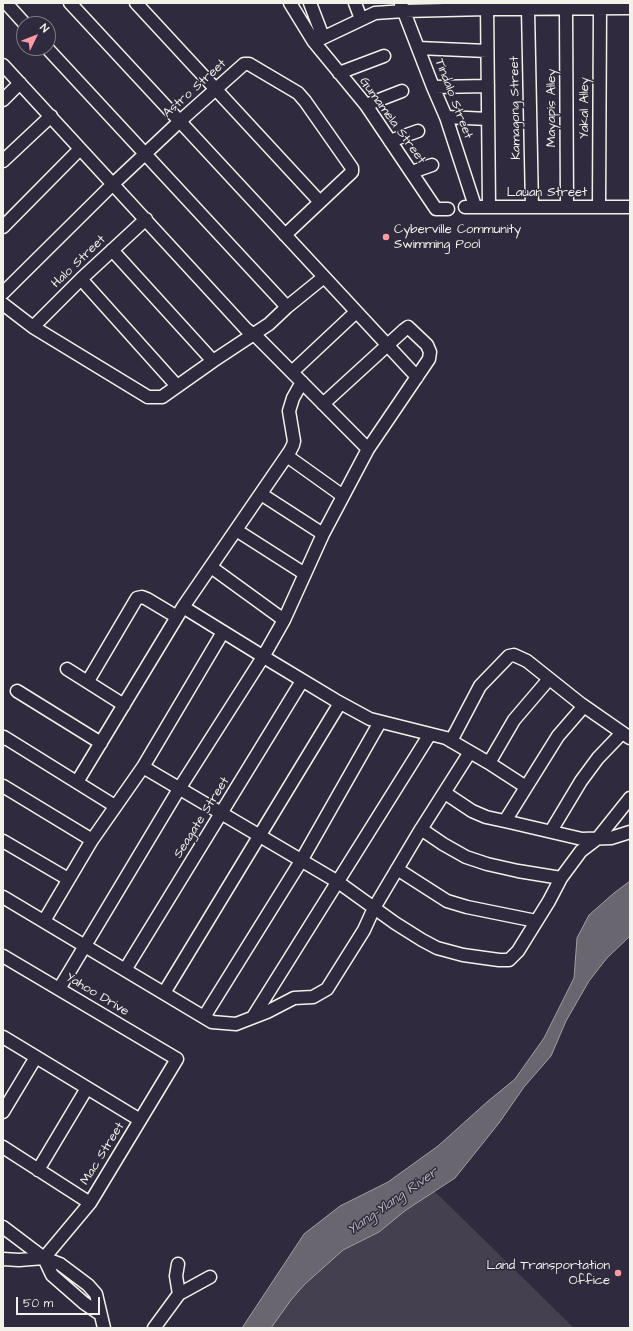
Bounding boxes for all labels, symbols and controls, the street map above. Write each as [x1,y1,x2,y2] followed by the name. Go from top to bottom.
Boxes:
[16,16,56,56] north arrow
[37,21,52,36] text: N
[160,56,230,122] street label: Astro Street
[507,56,525,160] street label: Kamagong Street
[431,57,475,141] street label: Tindalo Street
[544,69,560,147] street label: Mayapis Alley
[355,75,429,167] street label: Gumamela Street
[577,77,593,139] street label: Yakal Alley
[507,185,587,201] street label: Lauan Street
[394,222,521,253] place label: Cyberville Community Swimming Pool
[49,232,109,292] street label: Halo Street
[381,232,391,242] marker: Cyberville Community Swimming Pool
[171,774,233,862] street label: Seagate Street
[62,970,132,1020] street label: Yahoo Drive
[78,1120,128,1188] street label: Mac Street
[344,1165,442,1239] water label: Ylang-Ylang River
[486,1258,610,1289] place label: Land Transportation Office
[613,1268,623,1278] marker: Land Transportation Office
[18,1289,102,1315] scale bar
[23,1295,53,1312] text: 50 m

